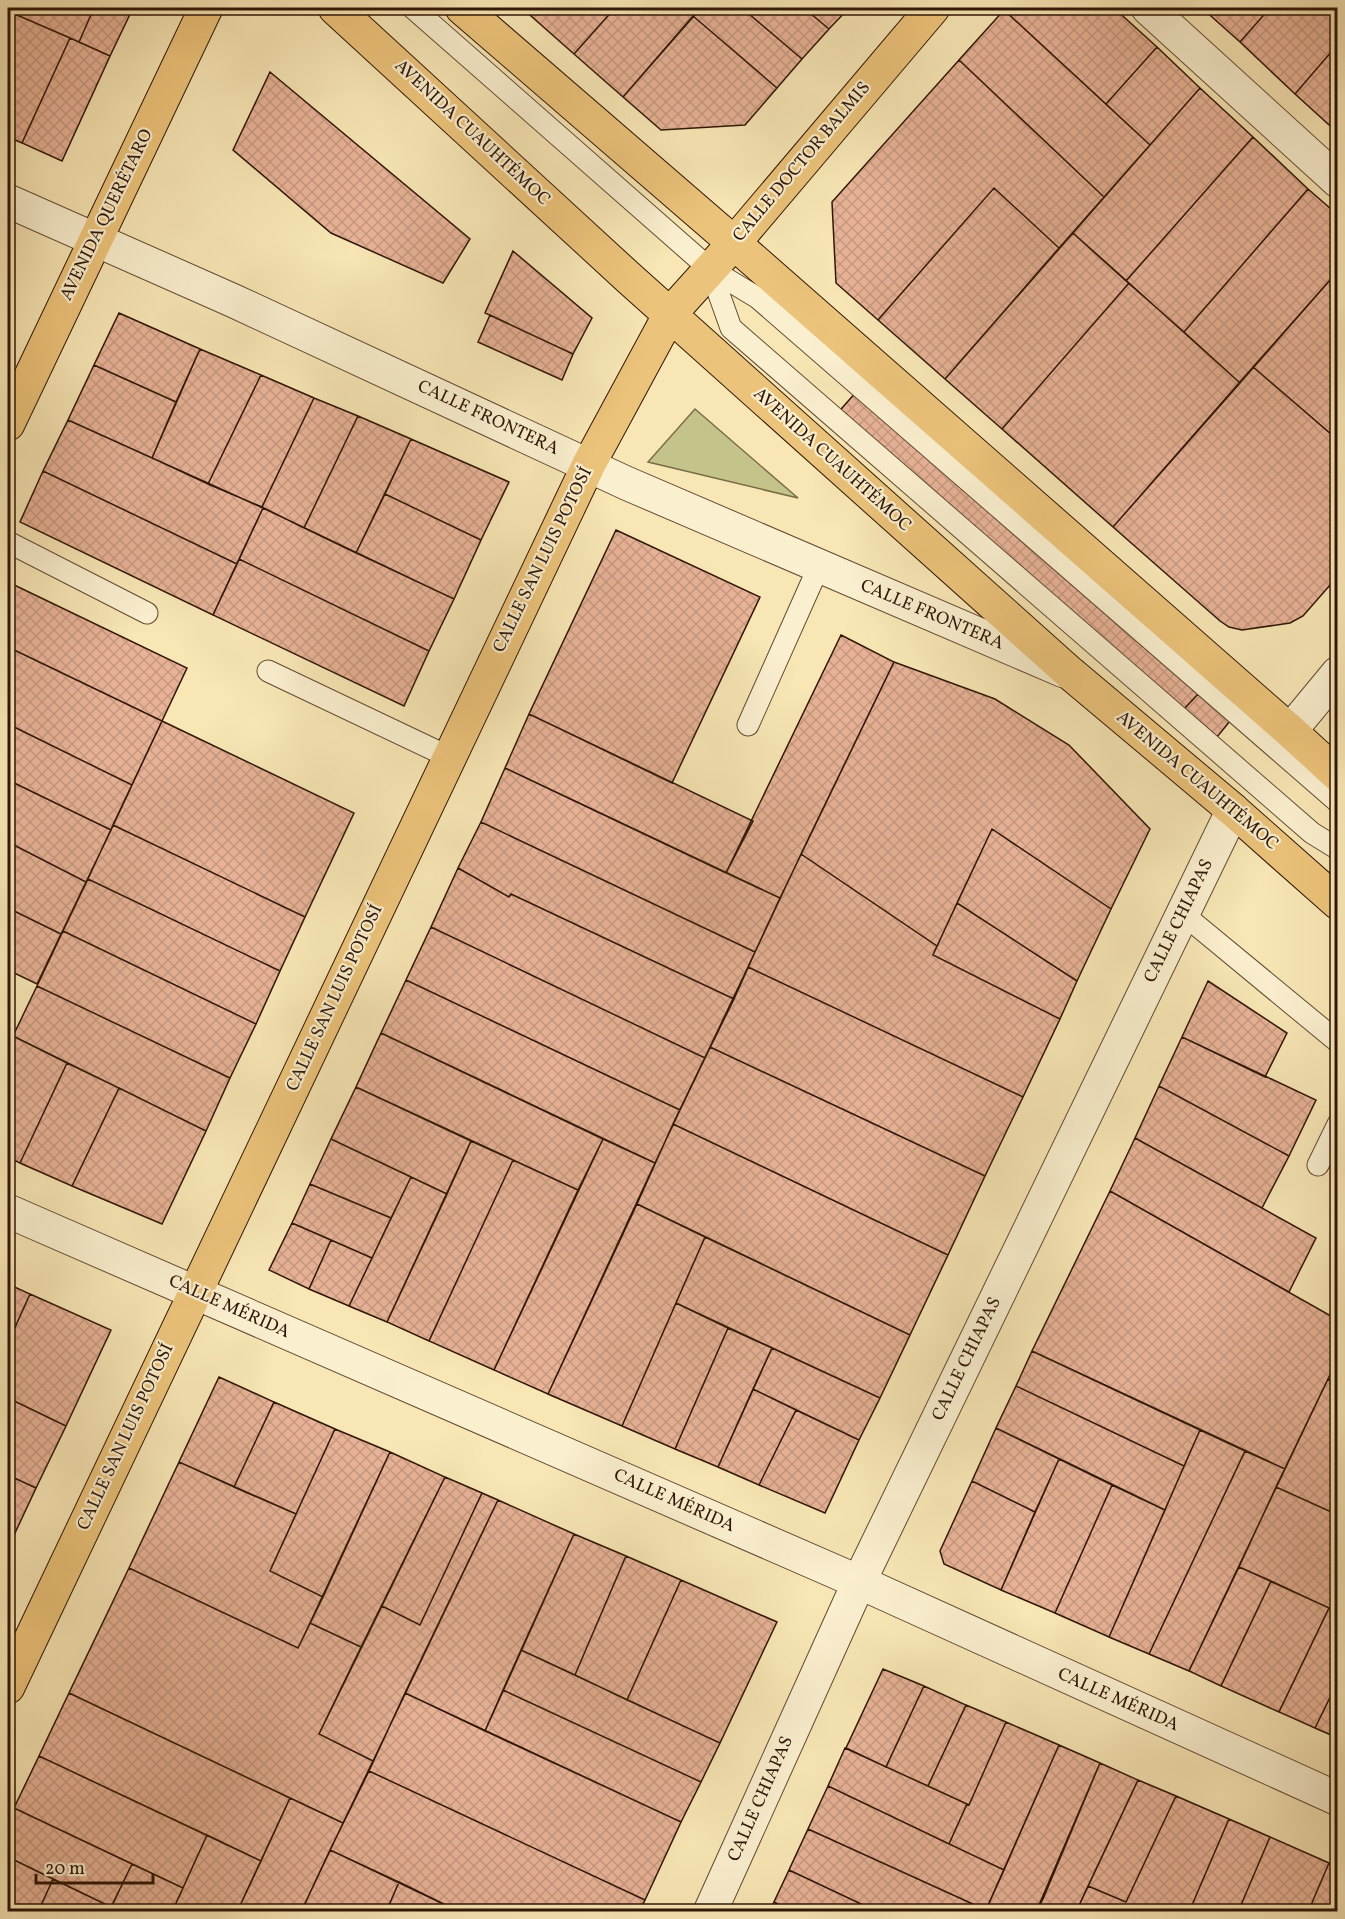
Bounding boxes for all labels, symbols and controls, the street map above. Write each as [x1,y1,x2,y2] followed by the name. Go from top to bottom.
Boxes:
[389,54,555,212] street label: AVENIDA CUAUHTÉMOC
[727,76,877,248] street label: CALLE DOCTOR BALMIS
[55,125,159,305] street label: AVENIDA QUERÉTARO
[413,374,563,462] street label: CALLE FRONTERA
[748,382,916,538] street label: AVENIDA CUAUHTÉMOC
[487,463,599,657] street label: CALLE SAN LUIS POTOSÍ
[856,574,1008,657] street label: CALLE FRONTERA
[1111,706,1283,856] street label: AVENIDA CUAUHTÉMOC
[1138,855,1220,987] street label: CALLE CHIAPAS
[281,900,389,1096] street label: CALLE SAN LUIS POTOSÍ
[164,1269,294,1345] street label: CALLE MÉRIDA
[926,1293,1008,1425] street label: CALLE CHIAPAS
[72,1339,180,1535] street label: CALLE SAN LUIS POTOSÍ
[609,1463,739,1539] street label: CALLE MÉRIDA
[1053,1662,1183,1738] street label: CALLE MÉRIDA
[722,1732,800,1866] street label: CALLE CHIAPAS
[36,1847,153,1885] scale bar
[45,1857,85,1882] text: 20 m

